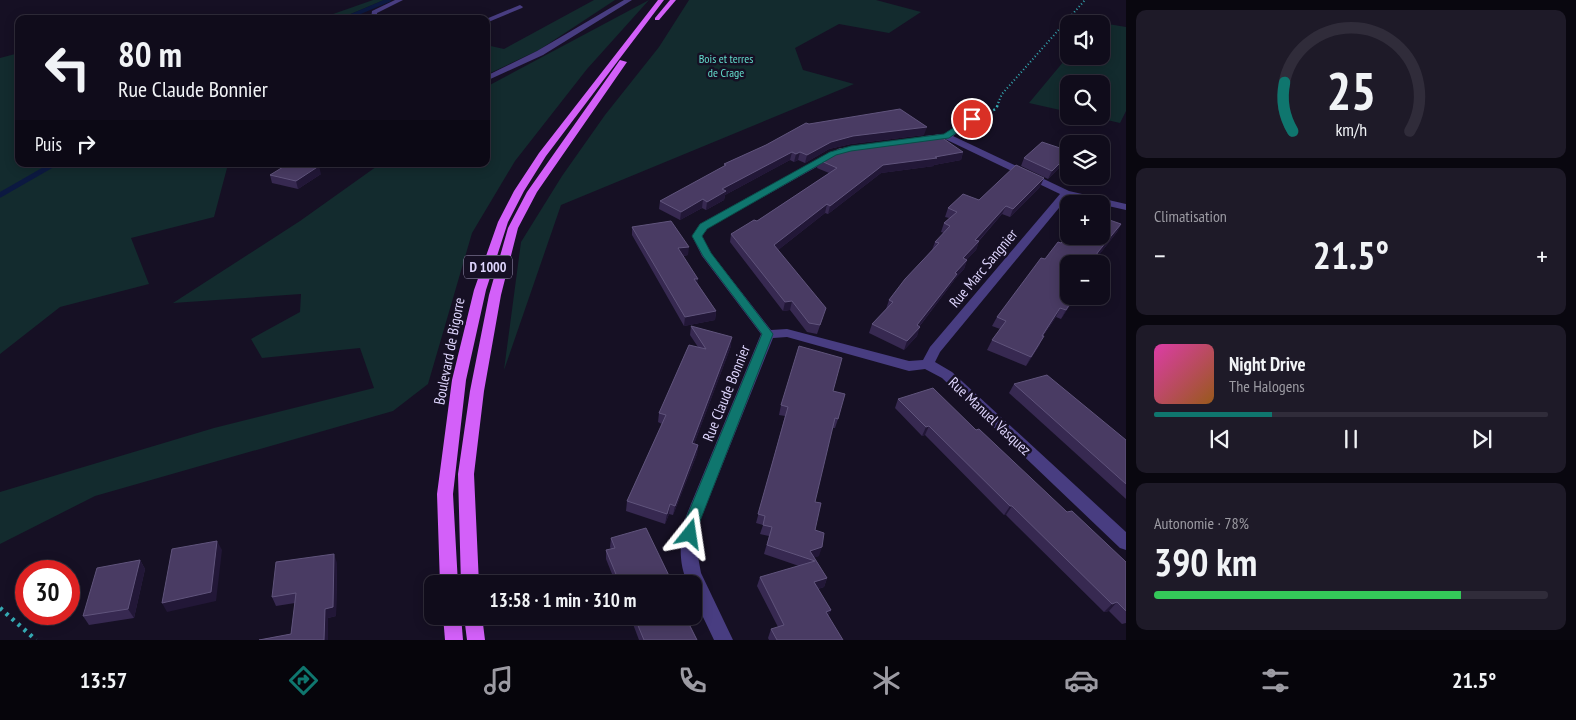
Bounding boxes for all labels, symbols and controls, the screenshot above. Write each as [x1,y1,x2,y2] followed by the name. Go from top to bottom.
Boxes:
[1060,15,1110,305] map controls
[1060,15,1110,65] button: sound
[118,31,182,77] text: 80 m
[35,35,100,100] icon: left
[699,51,753,80] park label: Bois et terres de Crage
[1326,57,1376,124] text: 25
[118,75,268,103] text: Rue Claude Bonnier
[1060,75,1110,125] button: search
[951,98,993,140] pin
[958,105,986,133] icon: arrive
[1335,118,1367,141] text: km/h
[72,130,100,158] icon: right
[35,132,62,156] text: Puis
[1060,135,1110,185] button: layers
[1060,195,1110,245] button: +
[1154,206,1227,226] text: Climatisation
[945,224,1022,311] street label: Rue Marc Sangnier
[1313,230,1389,279] text: 21.5°
[1154,237,1166,274] text: −
[1536,237,1548,274] text: +
[1060,255,1110,305] button: −
[464,256,512,278] road number: D 1000
[429,296,469,406] street label: Boulevard de Bigorre
[698,341,754,444] street label: Rue Claude Bonnier
[1229,352,1306,376] text: Night Drive
[945,373,1035,459] street label: Rue Manuel Vasquez
[1229,376,1305,396] text: The Halogens
[1206,425,1234,453] icon: previous
[1337,425,1365,453] icon: pause
[1468,425,1496,453] icon: next
[663,507,715,559] position arrow
[1154,513,1249,533] text: Autonomie · 78%
[1154,537,1257,586] text: 390 km
[15,560,80,625] speed limit sign: 30
[490,588,636,612] text: 13:58 · 1 min · 310 m
[286,663,321,698] icon: directions
[481,663,516,698] icon: music
[675,663,710,698] icon: phone
[869,663,904,698] icon: climate
[1064,663,1099,698] icon: car
[1258,663,1293,698] icon: filters
[80,666,127,694] text: 13:57
[1452,666,1496,694] text: 21.5°

